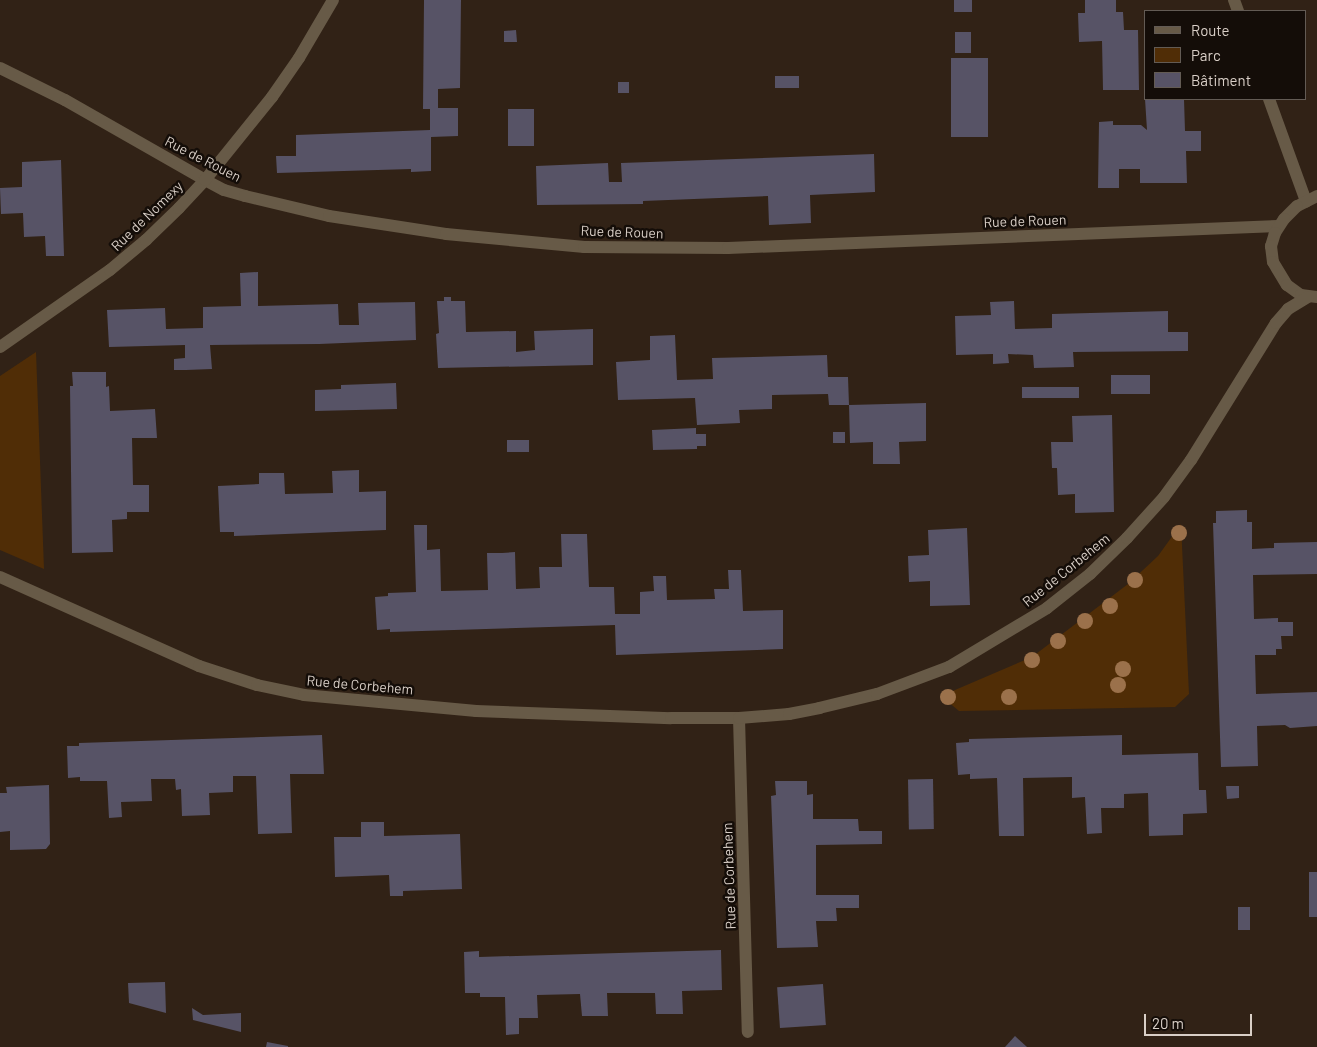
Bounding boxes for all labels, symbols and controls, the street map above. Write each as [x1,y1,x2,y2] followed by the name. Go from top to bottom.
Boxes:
[1144,10,1307,100] legend
[1191,21,1230,39] text: Route
[1191,46,1221,64] text: Parc
[1191,71,1251,89] text: Bâtiment
[162,133,244,185] street label: Rue de Rouen
[108,178,186,254] street label: Rue de Nomexy
[983,211,1067,231] street label: Rue de Rouen
[580,222,664,242] street label: Rue de Rouen
[1019,530,1113,610] street label: Rue de Corbehem
[306,672,414,698] street label: Rue de Corbehem
[719,822,739,930] street label: Rue de Corbehem
[1147,1004,1254,1036] scale bar
[1152,1014,1184,1032] text: 20 m

